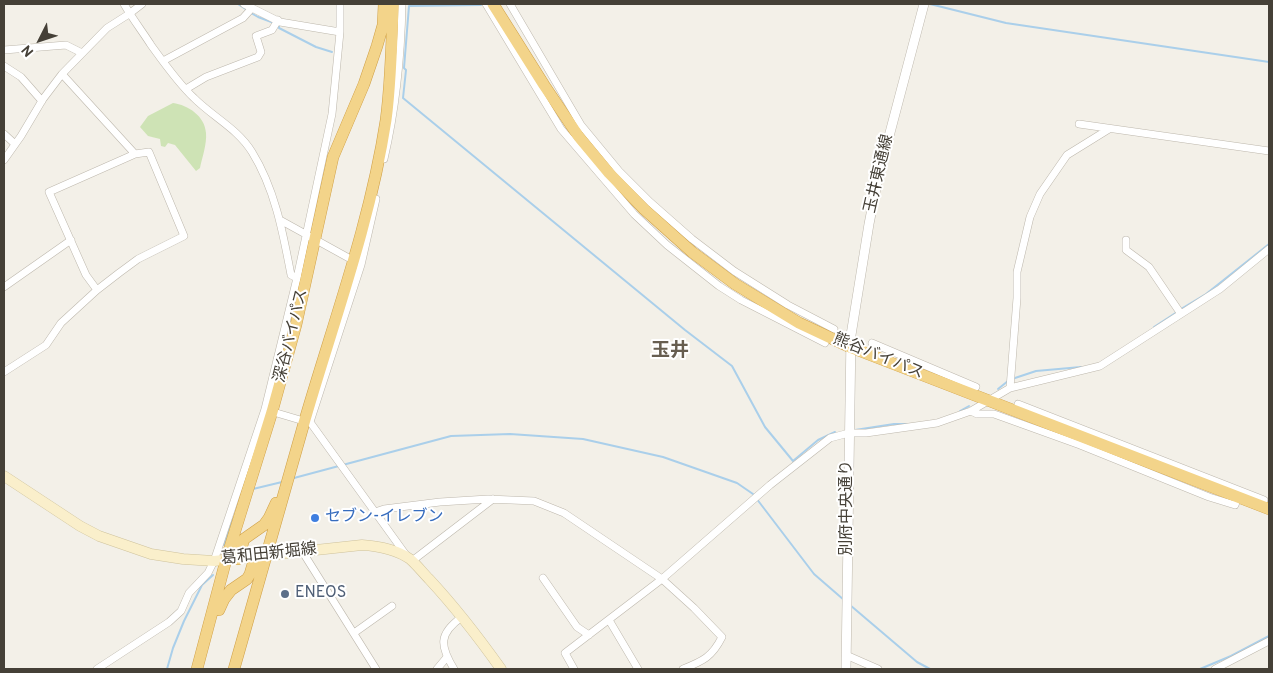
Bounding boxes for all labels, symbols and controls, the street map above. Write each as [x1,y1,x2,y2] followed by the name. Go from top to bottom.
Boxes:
[15,15,65,65] north arrow
[19,41,38,60] text: N
[862,133,898,215] street label: 玉井東通線
[271,287,313,385] street label: 深谷バイパス
[830,330,926,384] street label: 熊谷バイパス
[651,341,689,363] district label: 玉井
[838,460,858,556] street label: 別府中央通り
[325,508,443,528] place label: セブン-イレブン
[309,512,321,524] marker: セブン-イレブン
[220,540,318,570] street label: 葛和田新堀線
[295,584,346,604] place label: ENEOS
[279,588,291,600] marker: ENEOS

